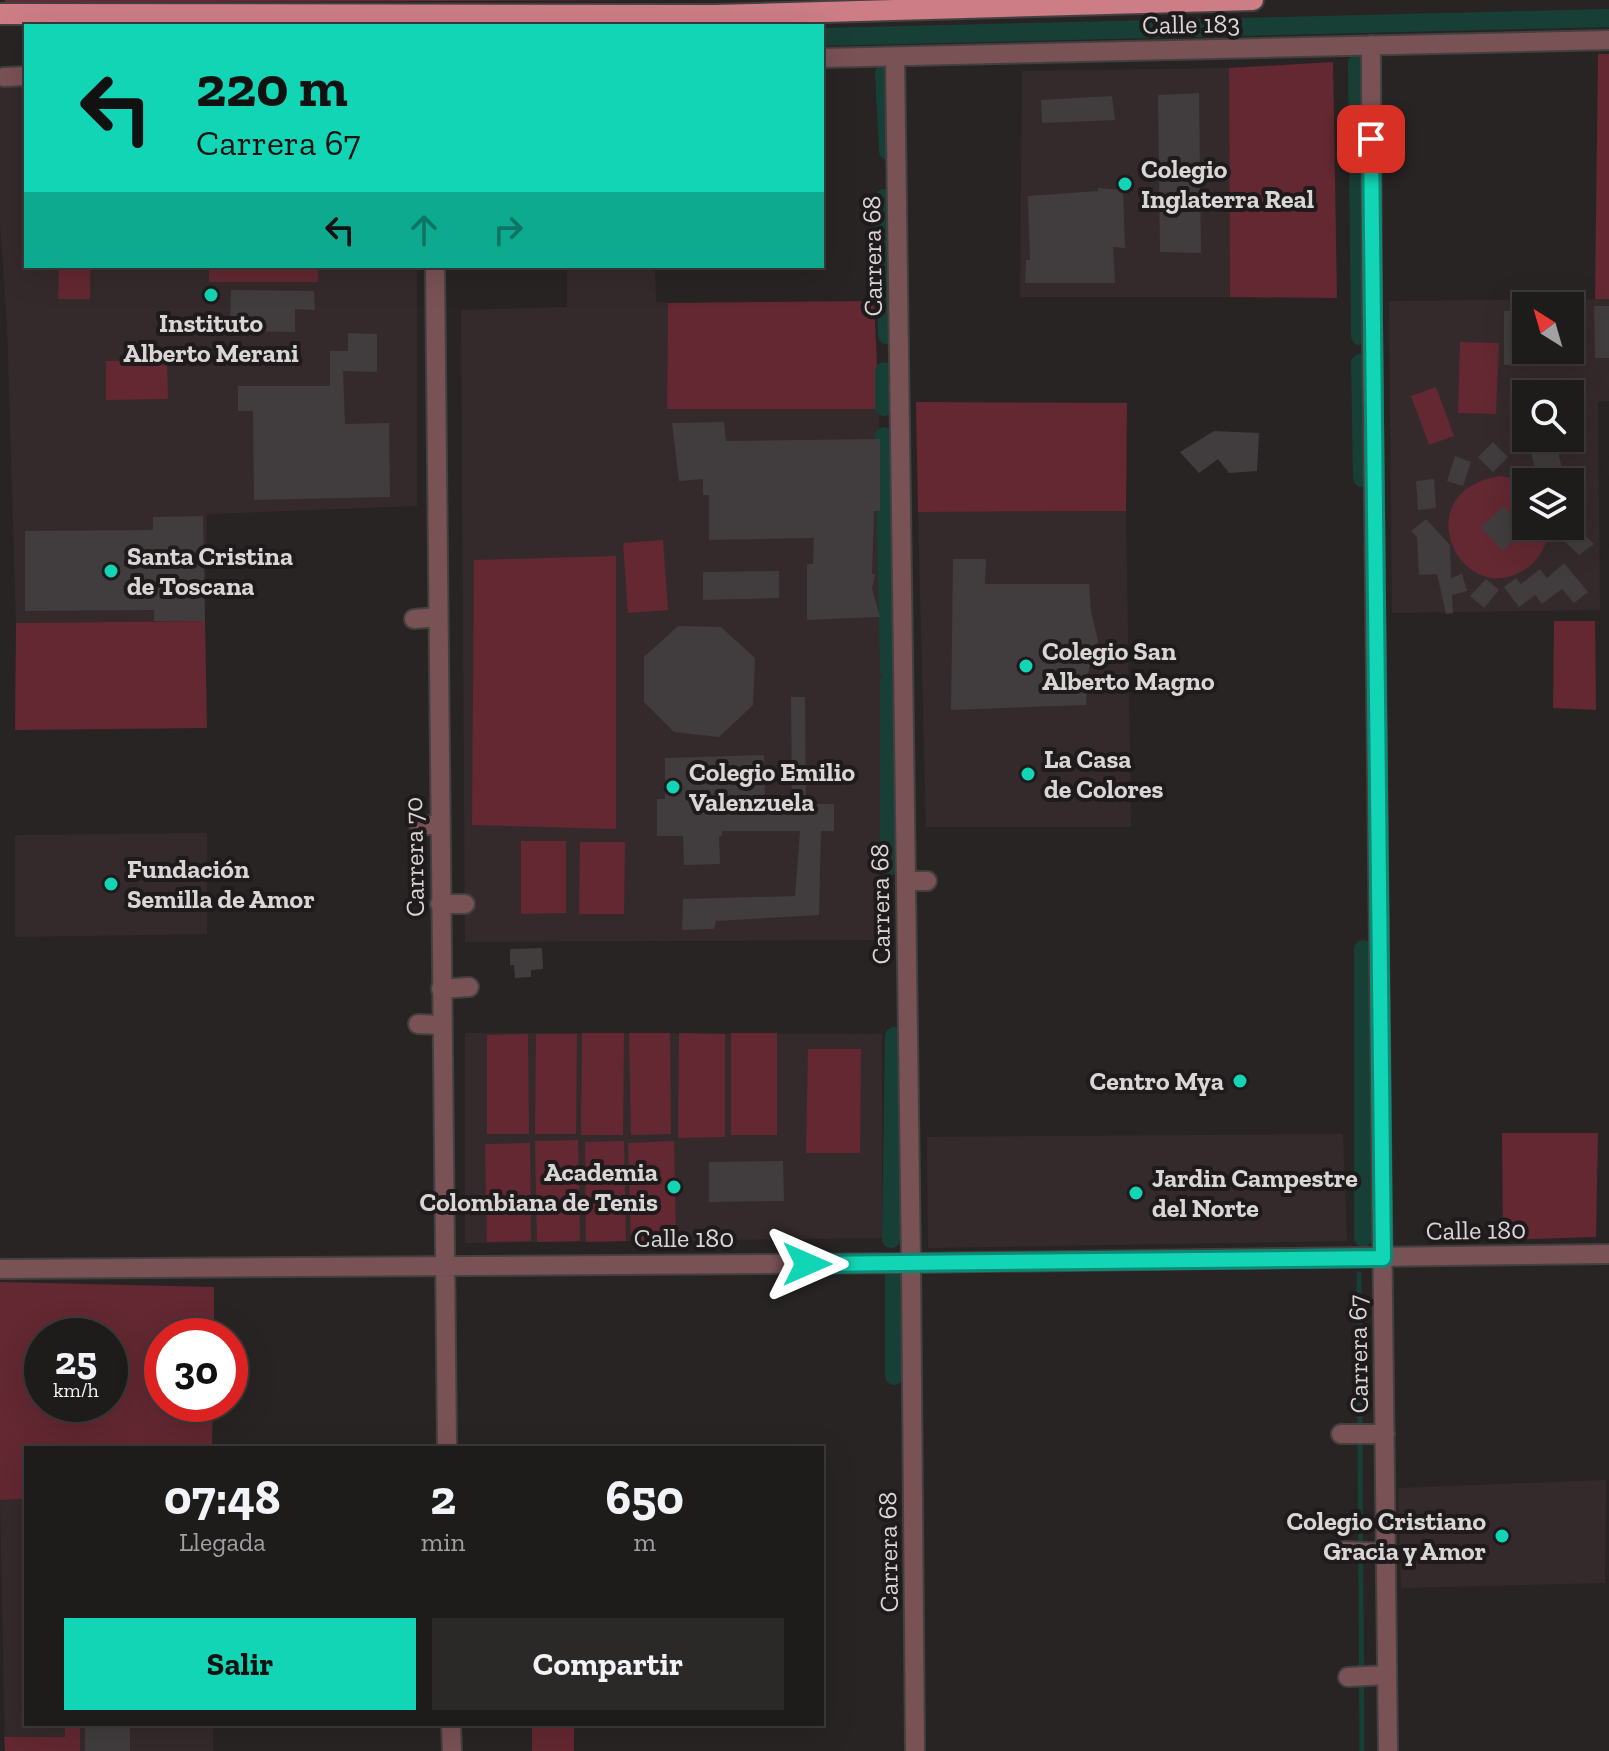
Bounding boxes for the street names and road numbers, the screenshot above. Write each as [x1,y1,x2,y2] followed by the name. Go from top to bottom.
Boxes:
[1142,7,1240,41] street label: Calle 183
[855,195,889,317] street label: Carrera 68
[397,797,431,917] street label: Carrera 70
[863,843,897,965] street label: Carrera 68
[1426,1213,1526,1247] street label: Calle 180
[634,1222,734,1254] street label: Calle 180
[1341,1294,1375,1414] street label: Carrera 67
[871,1491,905,1613] street label: Carrera 68

